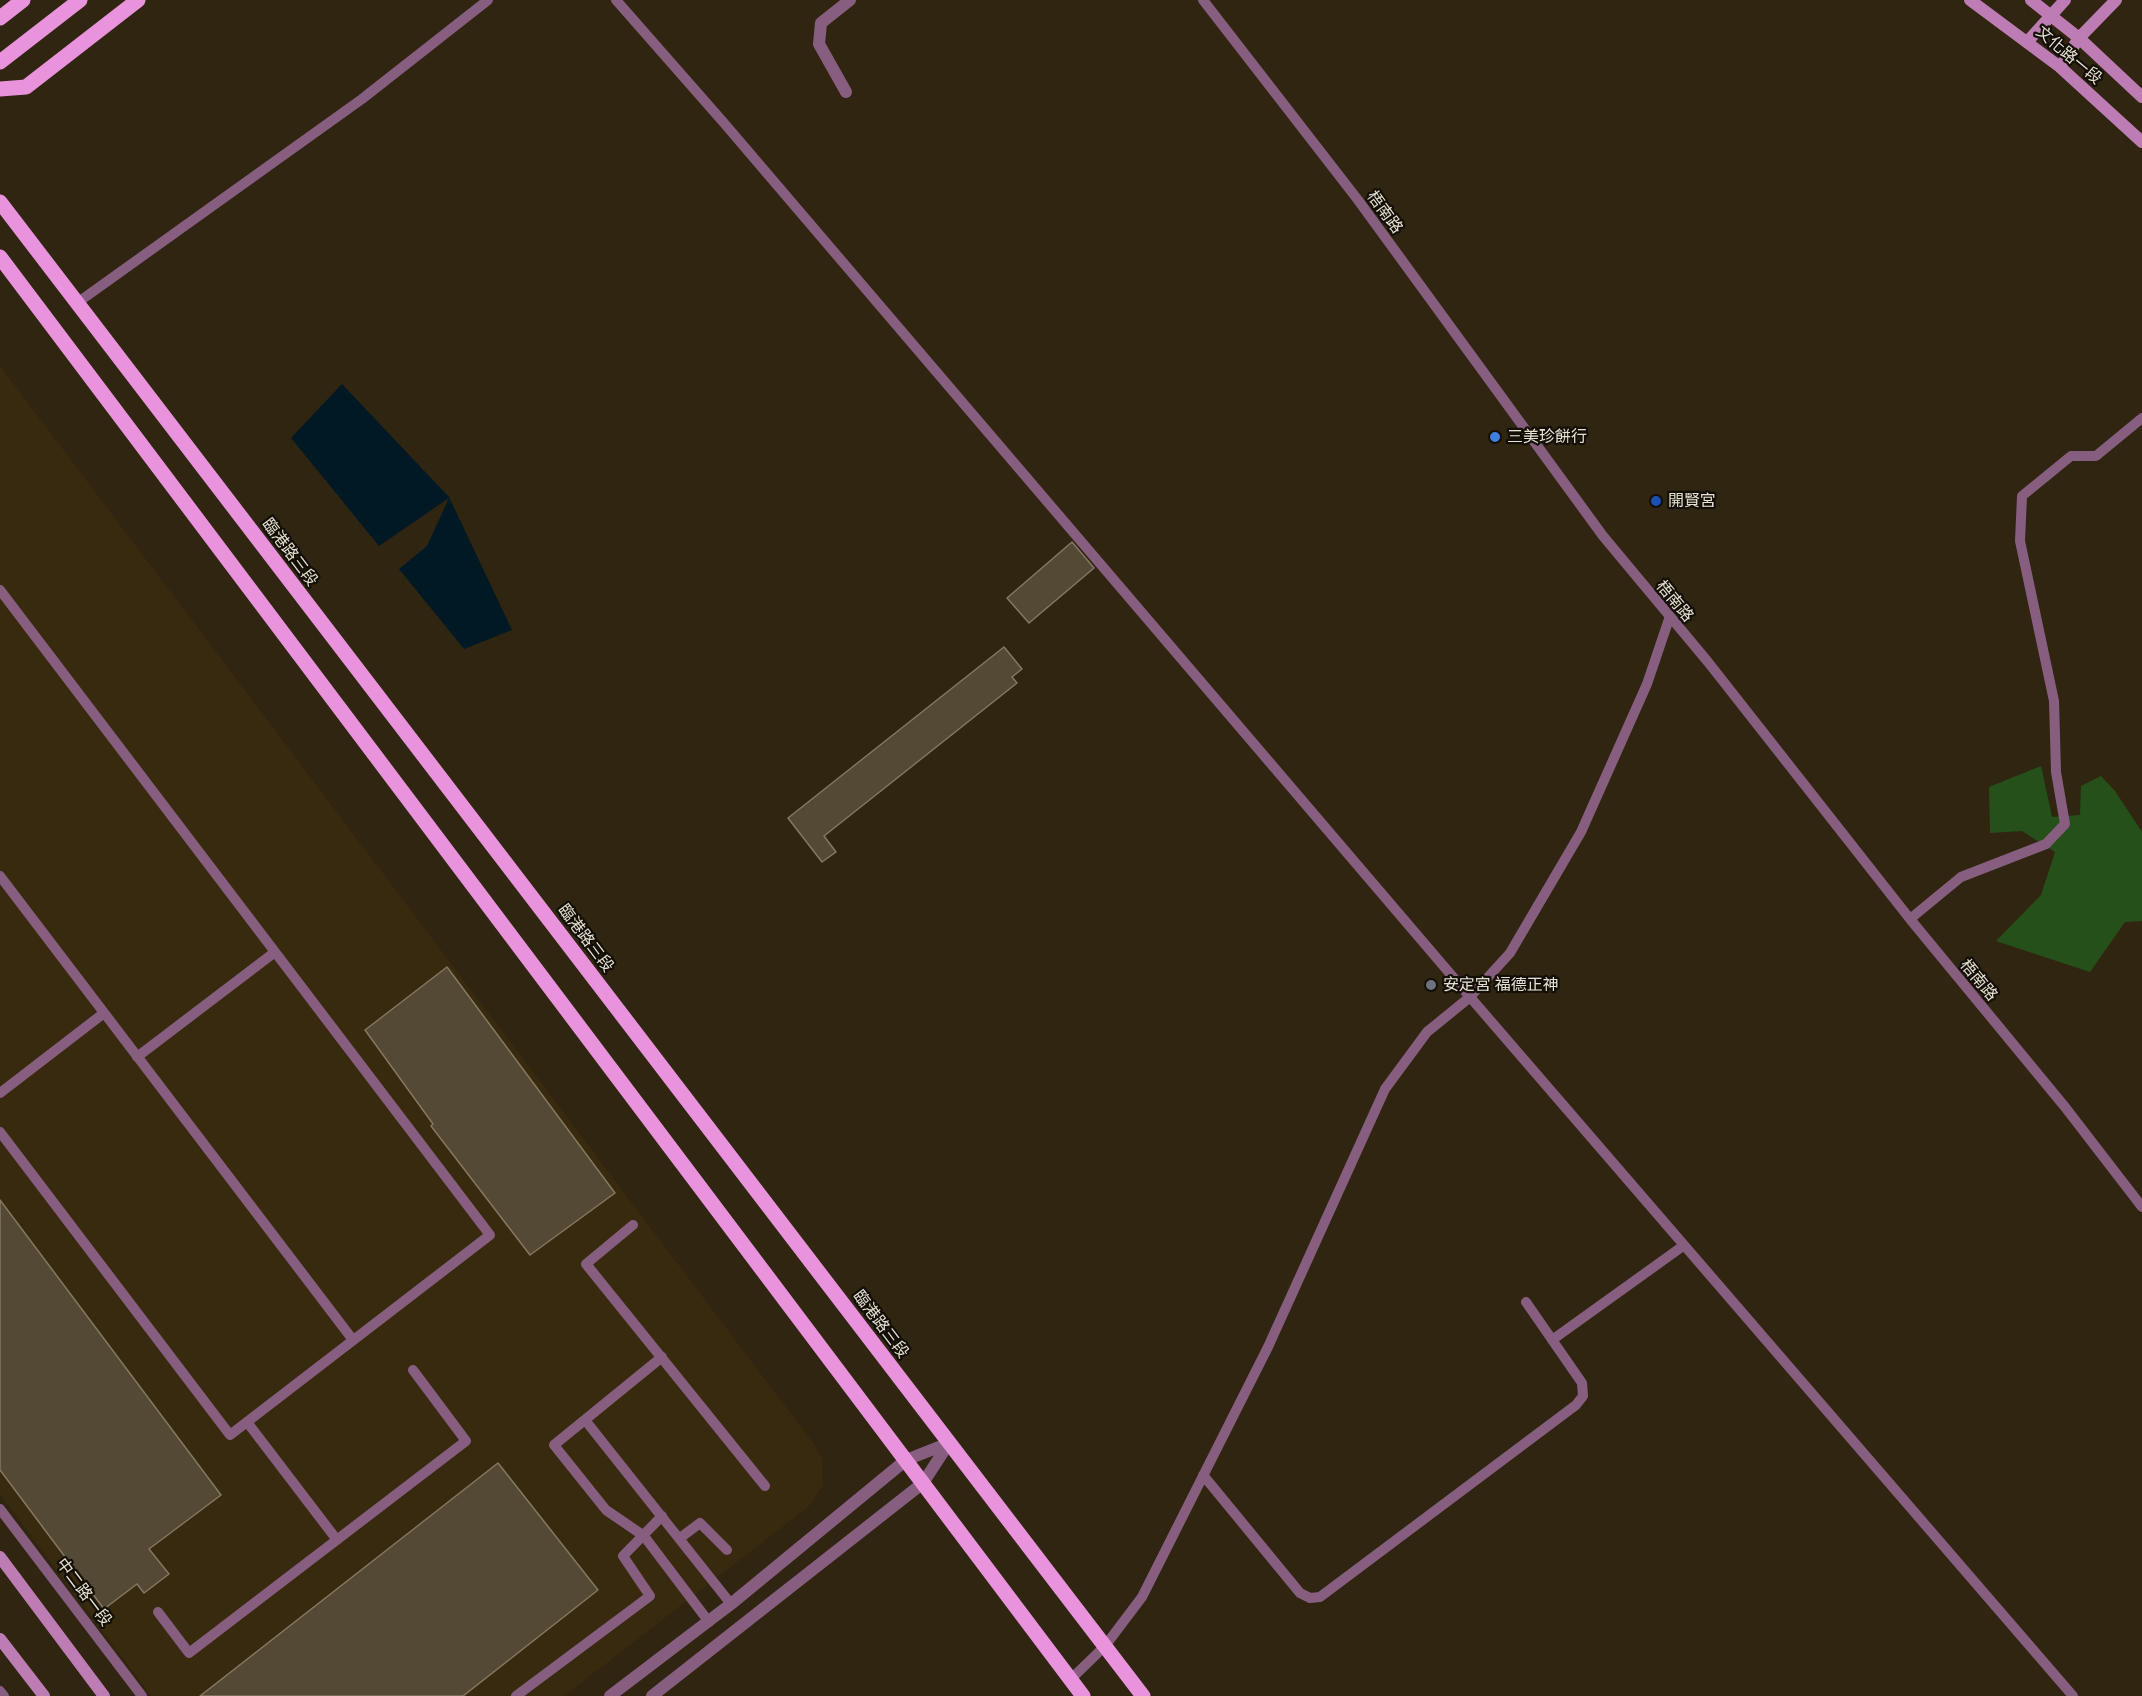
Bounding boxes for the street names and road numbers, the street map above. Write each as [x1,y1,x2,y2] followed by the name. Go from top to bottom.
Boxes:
[2032,22,2106,88] street label: 文化路一段
[1363,187,1407,237] street label: 梧南路
[258,514,322,590] street label: 臨港路三段
[1652,576,1698,626] street label: 梧南路
[554,900,618,976] street label: 臨港路三段
[1956,955,2002,1005] street label: 梧南路
[849,1286,913,1362] street label: 臨港路三段
[52,1554,116,1630] street label: 中二路一段

